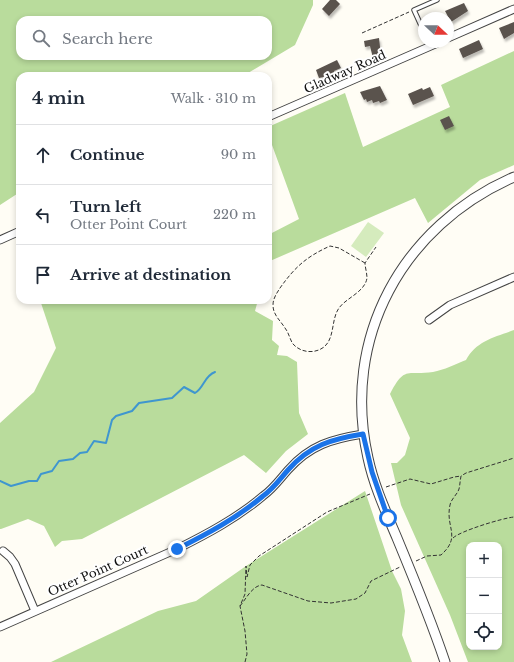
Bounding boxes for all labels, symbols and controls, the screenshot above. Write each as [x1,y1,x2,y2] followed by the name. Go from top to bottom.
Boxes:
[418,12,454,48] north arrow
[16,16,272,60] search box
[30,27,52,49] icon: search
[62,29,153,48] text: Search here
[301,47,388,96] street label: Gladway Road
[32,88,85,109] text: 4 min
[171,90,256,107] text: Walk · 310 m
[32,144,54,166] icon: ahead
[70,145,145,164] text: Continue
[221,146,256,163] text: 90 m
[70,197,141,216] text: Turn left
[32,204,54,226] icon: left
[213,206,256,223] text: 220 m
[70,216,187,233] text: Otter Point Court
[32,264,54,286] icon: arrive
[70,265,231,284] text: Arrive at destination
[379,509,397,527] route start
[168,540,186,558] route end
[45,542,151,599] street label: Otter Point Court
[466,542,502,650] map controls
[466,542,502,578] button: +
[466,578,502,614] button: −
[466,614,502,650] button: locate

